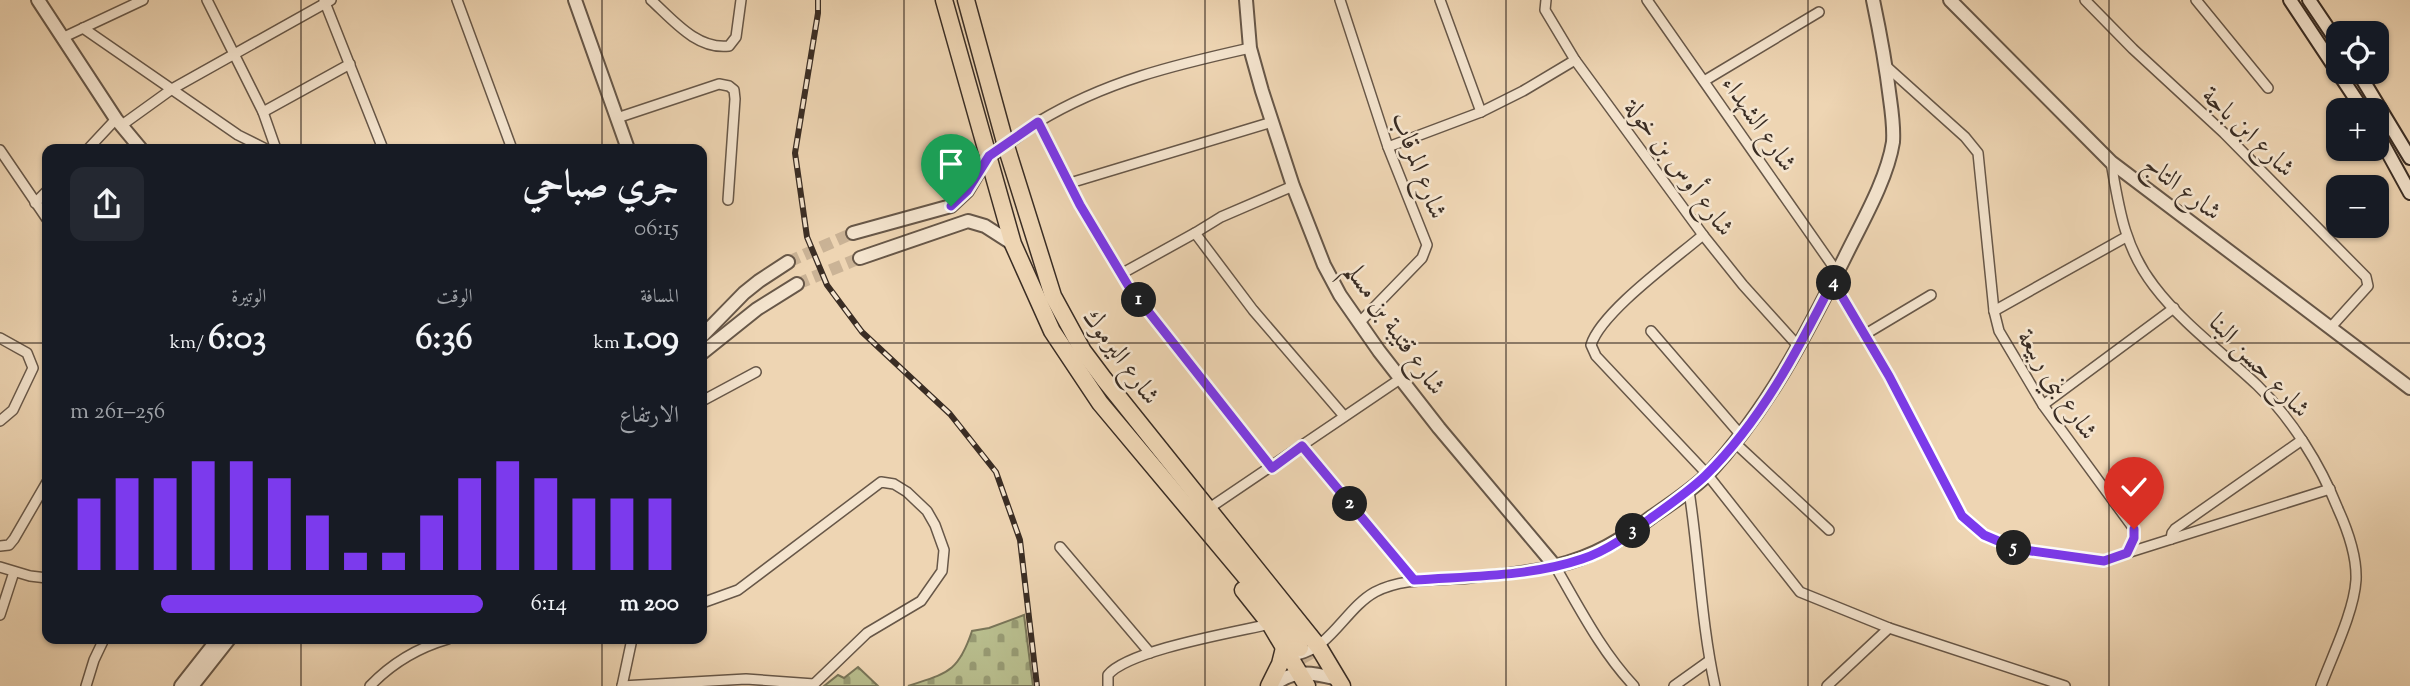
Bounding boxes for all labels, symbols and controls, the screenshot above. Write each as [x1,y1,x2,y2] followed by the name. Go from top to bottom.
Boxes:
[2326,21,2389,238] map controls
[2326,21,2389,84] button: locate
[1710,69,1805,181] street label: شارع الشهداء
[2191,79,2302,188] street label: شارع ابن باجة
[1612,90,1743,246] street label: شارع أوس بن خولة
[2326,98,2389,161] button: +
[1379,107,1455,225] street label: شارع المرقاب
[921,134,981,206] pin
[932,145,970,183] icon: arrive
[2132,147,2229,233] street label: شارع التاج
[523,160,679,214] text: جري صباحي
[70,167,144,241] button: share
[2326,175,2389,238] button: −
[634,213,679,246] text: 06:15
[1330,255,1454,406] street label: شارع قتيبة بن مسلم
[1816,266,1852,300] pin: 4
[1829,269,1838,296] text: 4
[1122,282,1156,318] pin: 1
[231,284,266,311] text: الوتيرة
[436,284,473,311] text: الوقت
[640,284,679,311] text: المسافة
[1135,286,1142,313] text: 1
[1071,302,1168,414] street label: شارع اليرموك
[2198,306,2318,428] street label: شارع حسن البنا
[208,314,266,365] text: 6:03
[415,314,473,365] text: 6:36
[624,314,679,365] text: 1.09
[2005,323,2106,449] street label: شارع بني ربيعة
[170,330,208,357] text: /km
[594,330,624,357] text: km
[70,396,165,429] text: 256–261 m
[619,400,679,433] text: الارتفاع
[2104,457,2164,529] pin
[2115,468,2153,506] icon: check
[1332,486,1368,522] pin: 2
[1345,490,1354,517] text: 2
[1616,514,1650,548] pin: 3
[1629,517,1636,544] text: 3
[1996,530,2032,566] pin: 5
[2010,534,2017,561] text: 5
[530,588,567,621] text: 6:14
[620,588,679,621] text: 200 m

